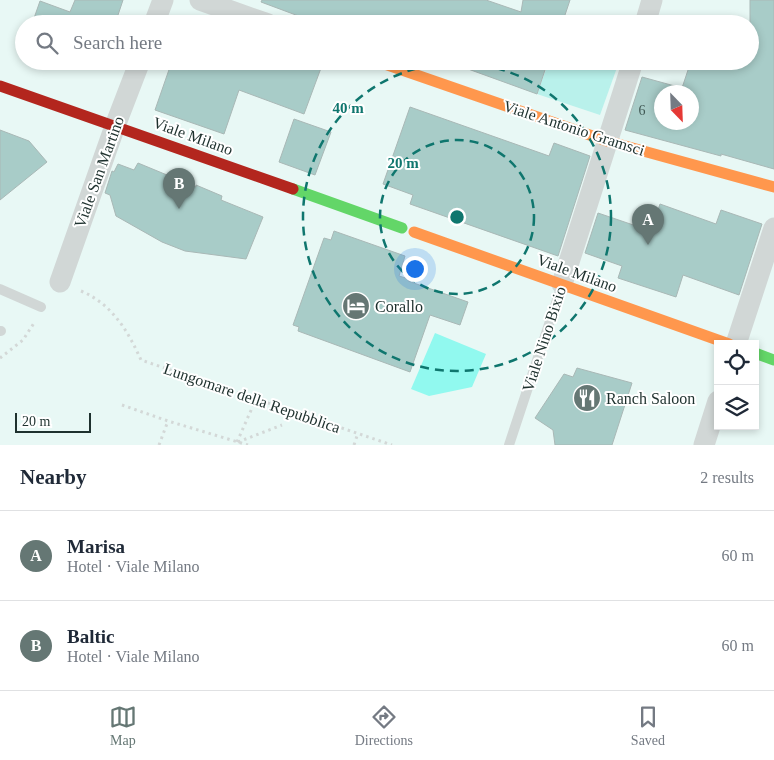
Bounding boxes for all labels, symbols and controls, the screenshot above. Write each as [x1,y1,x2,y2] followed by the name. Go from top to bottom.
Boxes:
[15,15,759,70] search box
[33,29,61,57] icon: search
[73,32,162,53] text: Search here
[654,85,699,130] north arrow
[501,97,647,159] street label: Viale Antonio Gramsci
[332,100,364,116] text: 40 m
[639,103,646,118] house number: 6
[71,114,127,230] street label: Viale San Martino
[151,114,235,158] street label: Viale Milano
[387,155,419,171] text: 20 m
[163,168,195,209] pin: B
[632,204,664,245] pin: A
[448,208,466,226] centre of rings
[535,251,619,295] street label: Viale Milano
[402,256,428,282] your location
[519,284,569,394] street label: Viale Nino Bixio
[341,291,371,321] hotel icon: Corallo
[375,298,423,315] place label: Corallo
[714,340,759,430] map controls
[714,340,759,385] button: locate
[161,360,343,437] street label: Lungomare della Repubblica
[572,383,602,413] restaurant icon: Ranch Saloon
[714,385,759,430] button: layers
[606,390,695,407] place label: Ranch Saloon
[15,410,91,433] scale bar
[22,414,50,429] text: 20 m
[20,465,87,489] text: Nearby
[700,469,754,486] text: 2 results
[67,536,125,557] text: Marisa
[30,547,42,564] text: A
[722,547,754,564] text: 60 m
[67,558,200,575] text: Hotel · Viale Milano
[67,626,115,647] text: Baltic
[31,637,41,654] text: B
[722,637,754,654] text: 60 m
[67,648,200,665] text: Hotel · Viale Milano
[109,703,137,749] tab: Map
[355,703,413,749] tab: Directions
[631,703,665,749] tab: Saved

